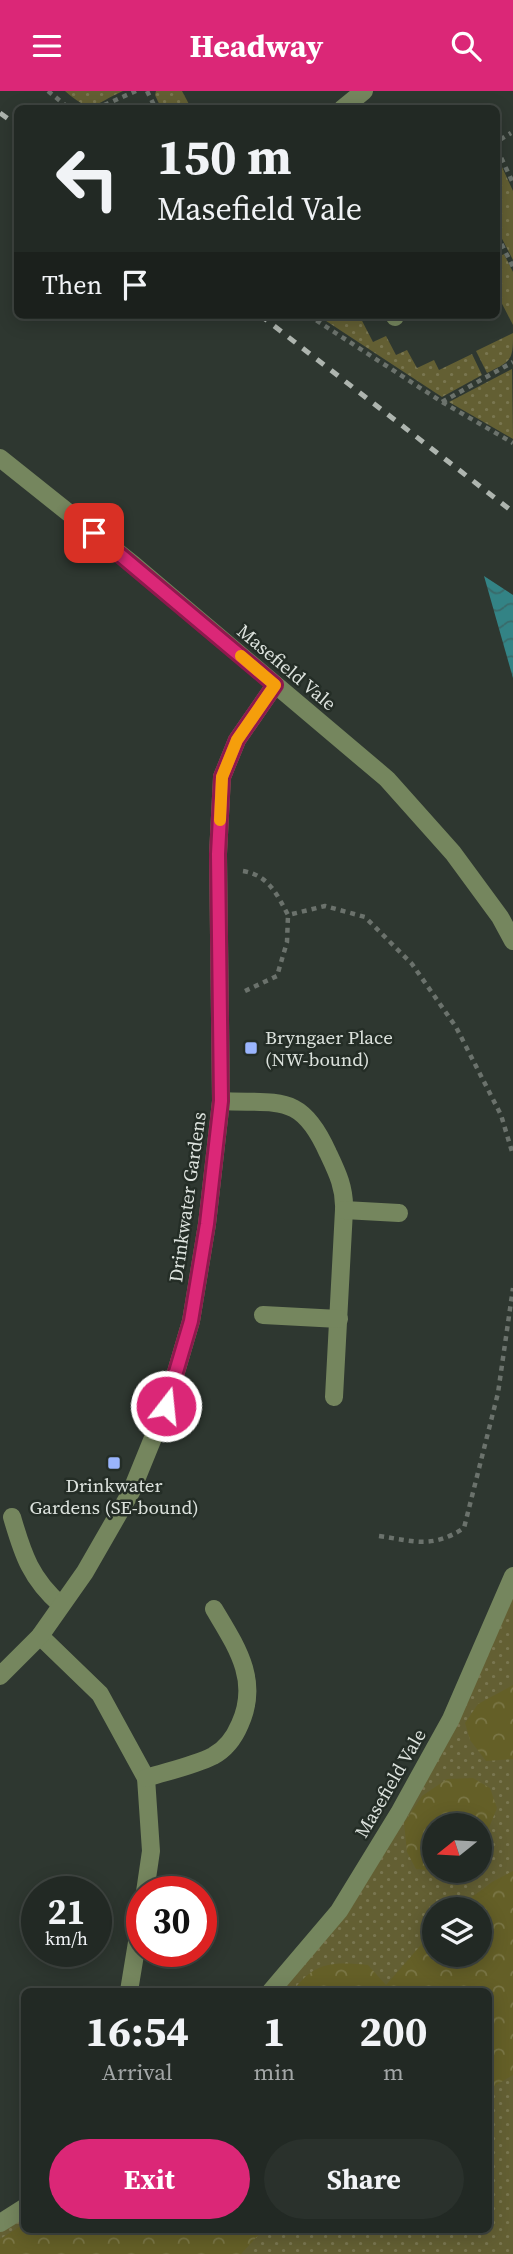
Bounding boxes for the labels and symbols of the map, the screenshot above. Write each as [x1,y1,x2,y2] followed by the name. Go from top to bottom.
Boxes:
[64,503,124,563] pin
[232,618,342,716] street label: Masefield Vale
[265,1024,393,1072] place label: Bryngaer Place (NW-bound)
[243,1040,259,1056] marker: Bryngaer Place (NW-bound)
[162,1110,212,1284] street label: Drinkwater Gardens
[129,1369,203,1443] position arrow
[106,1455,122,1471] marker: Drinkwater Gardens (SE-bound)
[29,1472,199,1520] place label: Drinkwater Gardens (SE-bound)
[348,1724,432,1842] street label: Masefield Vale
[422,1813,492,1883] north arrow
[126,1876,217,1967] speed limit sign: 30

